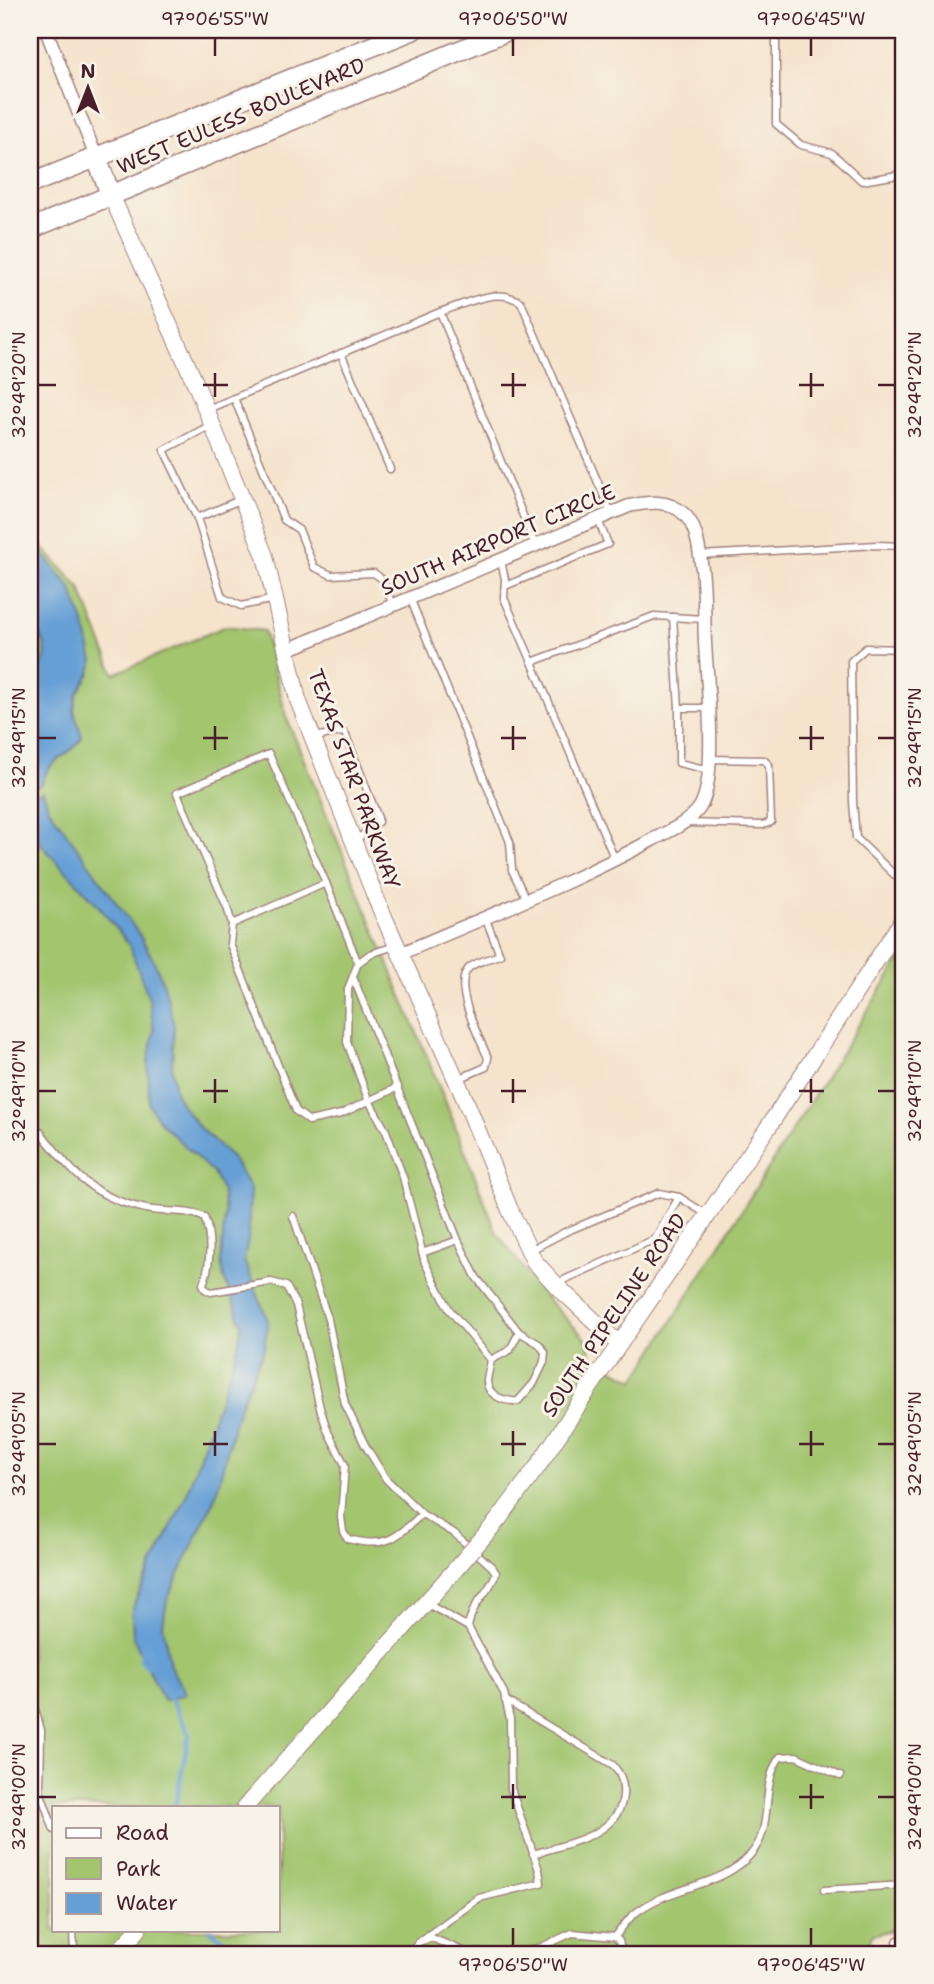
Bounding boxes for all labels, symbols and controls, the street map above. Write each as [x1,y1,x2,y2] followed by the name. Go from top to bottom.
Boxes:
[161,7,269,31] text: 97°06'55"W
[458,7,568,31] text: 97°06'50"W
[757,7,865,31] text: 97°06'45"W
[113,51,369,181] street label: WEST EULESS BOULEVARD
[52,52,122,122] north arrow
[80,59,96,84] text: N
[7,331,31,439] text: 32°49'20"N
[903,331,927,439] text: 32°49'20"N
[376,478,620,602] street label: SOUTH AIRPORT CIRCLE
[301,665,407,893] street label: TEXAS STAR PARKWAY
[7,687,31,789] text: 32°49'15"N
[903,687,927,789] text: 32°49'15"N
[7,1040,31,1142] text: 32°49'10"N
[903,1040,927,1142] text: 32°49'10"N
[535,1208,693,1422] street label: SOUTH PIPELINE ROAD
[7,1391,31,1497] text: 32°49'05"N
[903,1391,927,1497] text: 32°49'05"N
[7,1743,31,1851] text: 32°49'00"N
[903,1743,927,1851] text: 32°49'00"N
[52,1806,280,1932] legend
[116,1819,169,1847] text: Road
[116,1855,161,1883] text: Park
[116,1889,178,1917] text: Water
[458,1953,568,1977] text: 97°06'50"W
[757,1953,865,1977] text: 97°06'45"W

